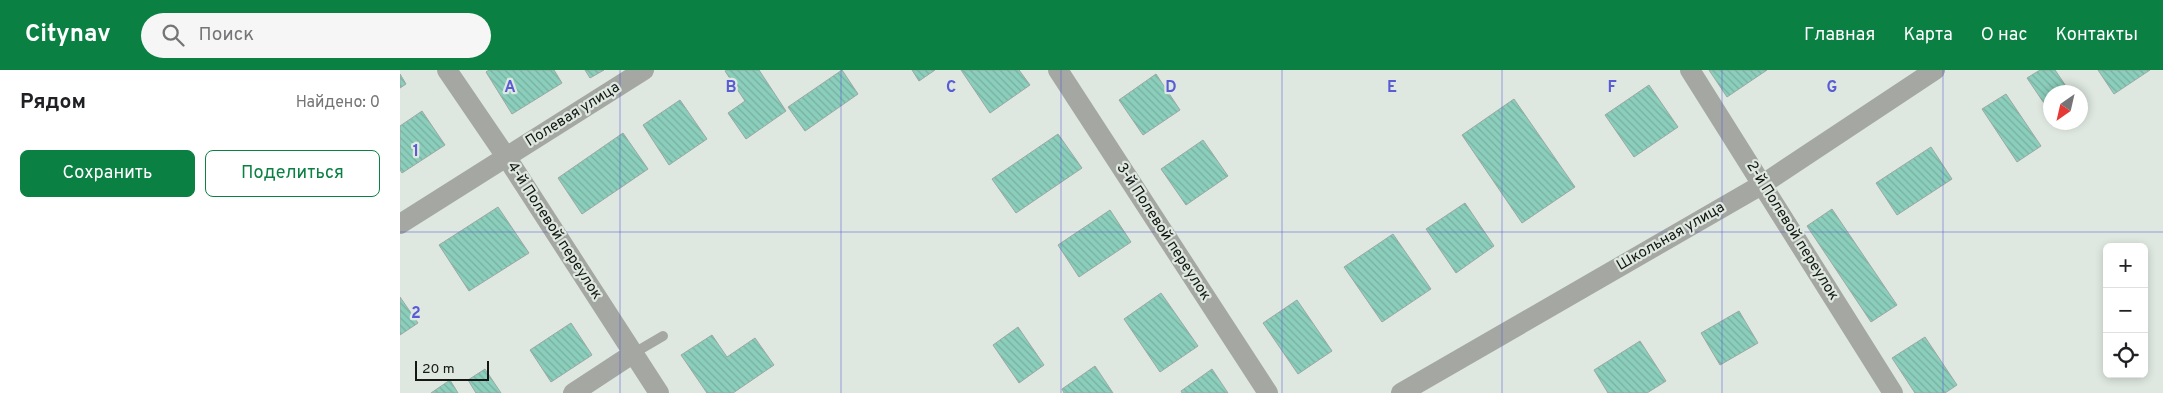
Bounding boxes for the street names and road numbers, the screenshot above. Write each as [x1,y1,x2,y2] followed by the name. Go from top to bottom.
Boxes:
[522,78,624,152] street label: Полевая улица
[502,158,606,304] street label: 4-й Полевой переулок
[1741,158,1843,304] street label: 2-й Полевой переулок
[1111,160,1215,304] street label: 3-й Полевой переулок
[1614,198,1728,276] street label: Школьная улица

